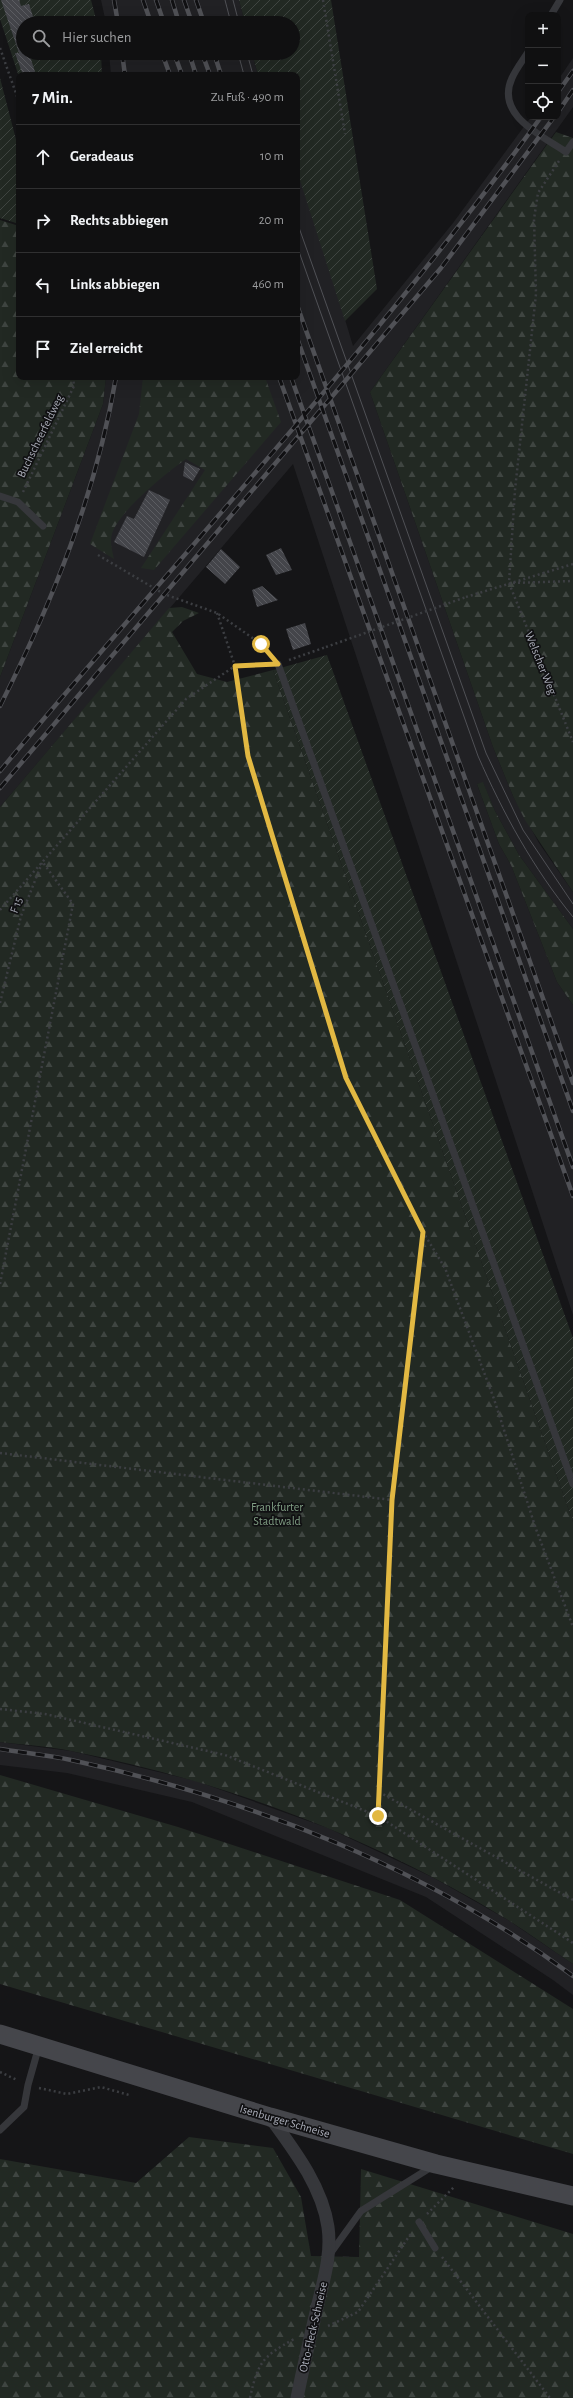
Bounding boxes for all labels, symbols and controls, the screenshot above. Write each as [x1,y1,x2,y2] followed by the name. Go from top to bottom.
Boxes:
[525,12,561,120] map controls
[525,12,561,48] button: +
[16,16,300,60] search box
[30,27,52,49] icon: search
[62,30,132,45] text: Hier suchen
[525,48,561,84] button: −
[525,84,561,120] button: locate
[32,89,73,106] text: 7 Min.
[211,91,284,104] text: Zu Fuß · 490 m
[32,146,54,168] icon: ahead
[70,149,134,164] text: Geradeaus
[260,150,284,163] text: 10 m
[32,210,54,232] icon: right
[70,213,168,228] text: Rechts abbiegen
[259,214,284,227] text: 20 m
[32,274,54,296] icon: left
[70,277,160,292] text: Links abbiegen
[252,278,284,291] text: 460 m
[32,338,54,360] icon: arrive
[70,341,143,356] text: Ziel erreicht
[15,392,65,480] street label: Buchscheerfeldweg
[523,630,559,696] street label: Welscher Weg
[252,635,270,653] route start
[8,895,24,915] street label: F 15
[251,1501,303,1527] park label: Frankfurter Stadtwald
[369,1807,387,1825] route end
[239,2102,331,2140] street label: Isenburger Schneise
[297,2281,329,2373] street label: Otto-Fleck-Schneise

